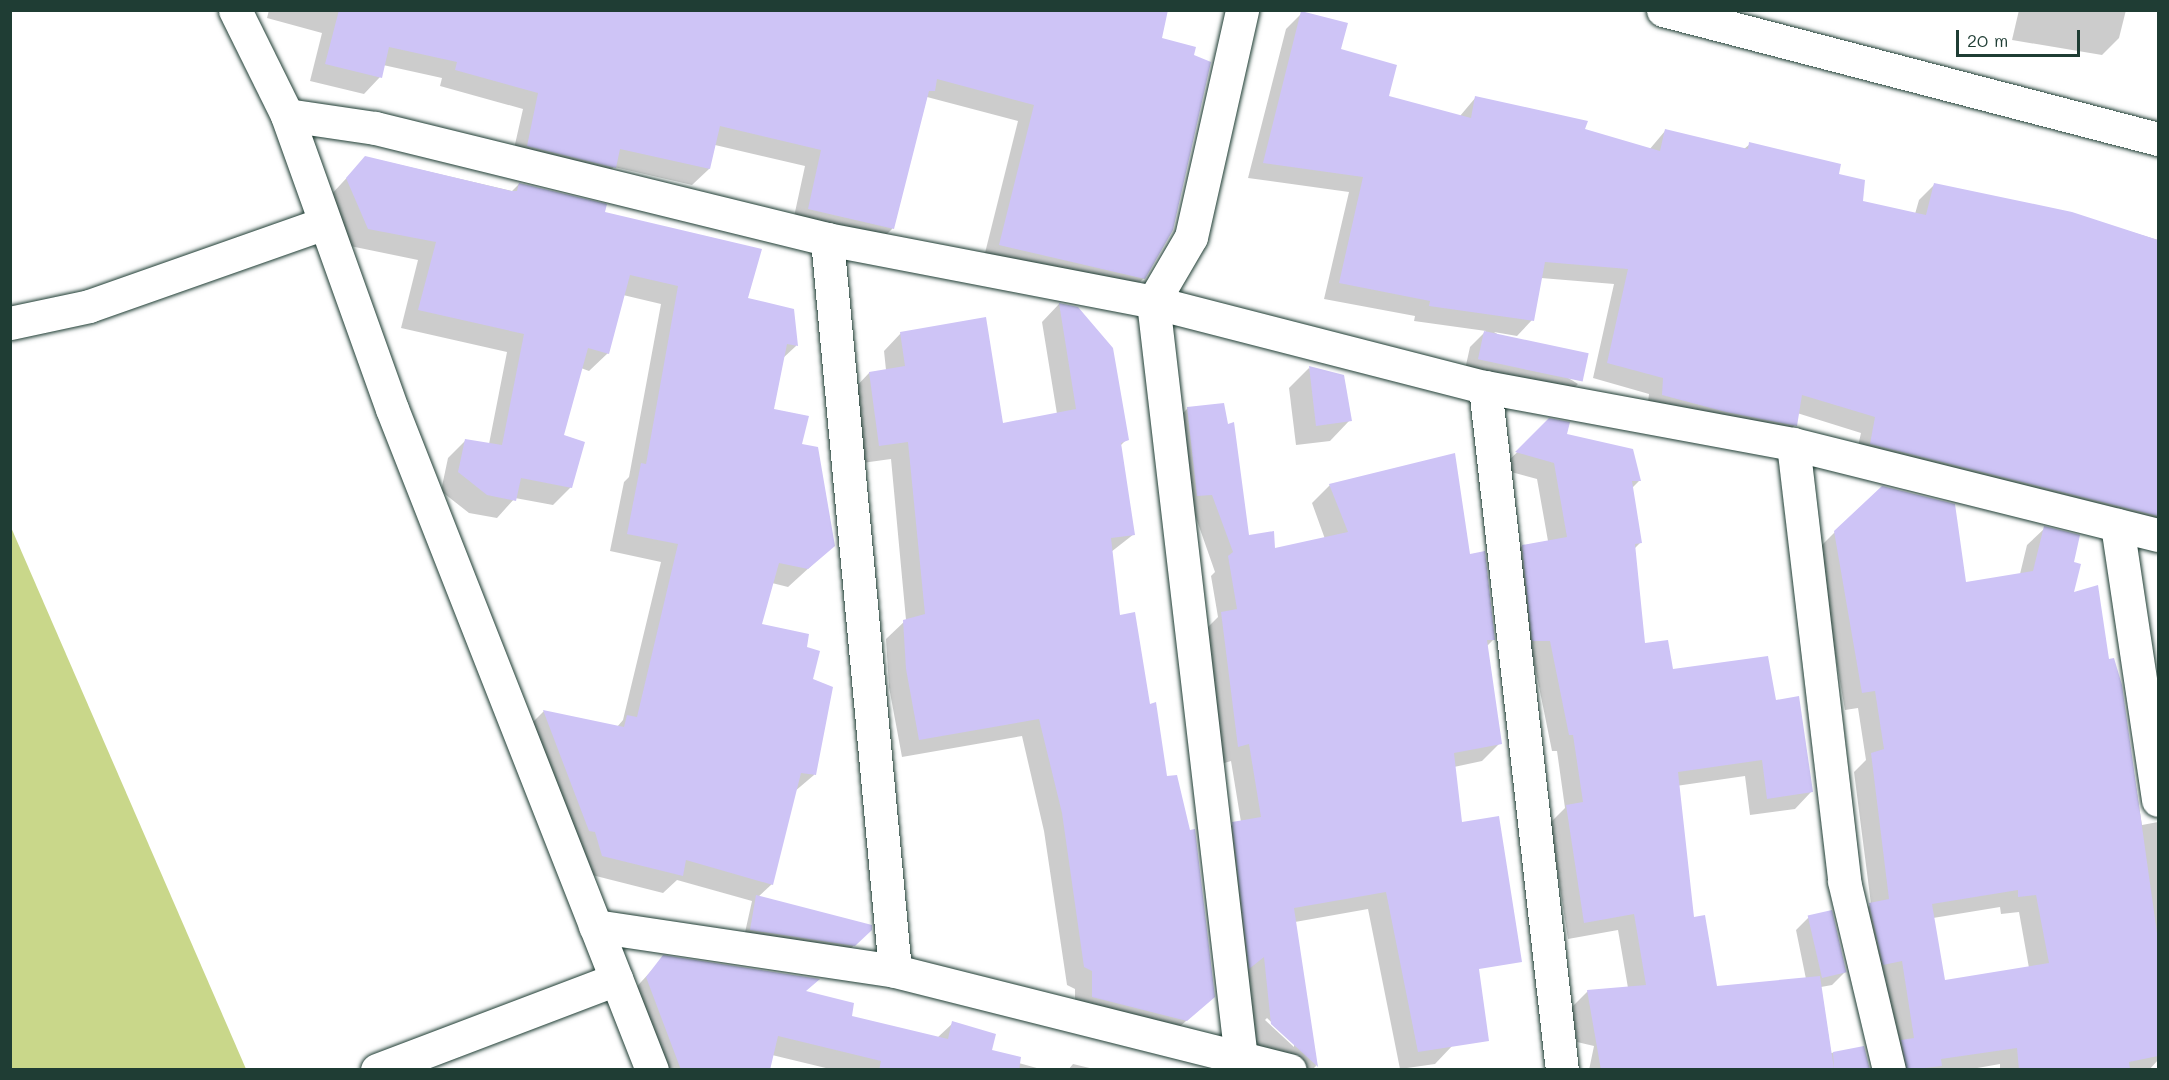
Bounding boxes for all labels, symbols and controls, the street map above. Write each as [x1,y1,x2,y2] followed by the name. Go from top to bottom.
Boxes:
[1959,18,2084,56] scale bar
[1967,28,2008,52] text: 20 m

